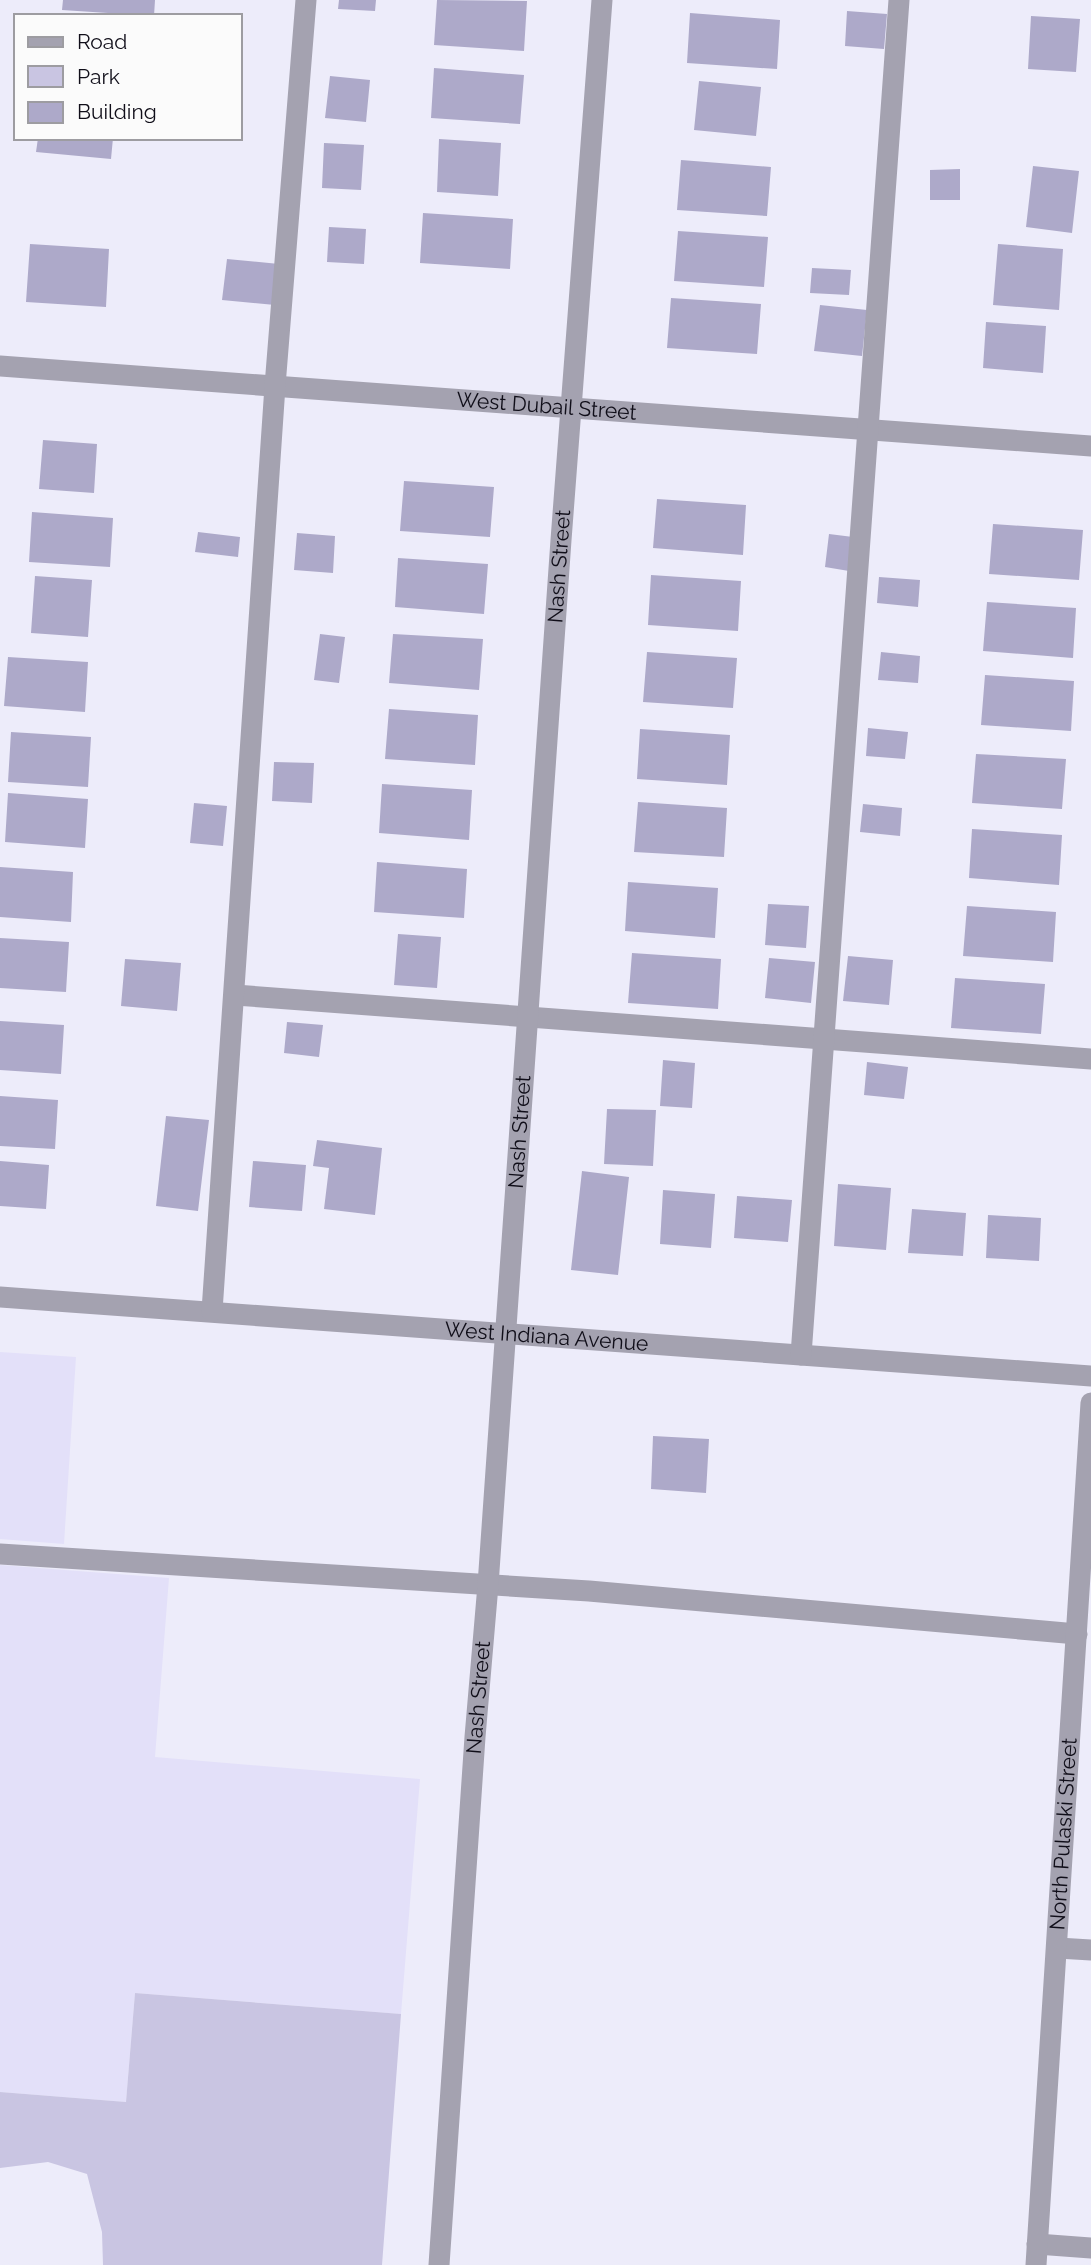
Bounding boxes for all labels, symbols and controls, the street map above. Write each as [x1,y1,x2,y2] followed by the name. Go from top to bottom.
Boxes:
[14,14,242,140] legend
[77,29,127,54] text: Road
[77,64,120,89] text: Park
[77,99,157,124] text: Building
[456,387,638,425] street label: West Dubail Street
[542,509,575,624] street label: Nash Street
[503,1074,536,1189] street label: Nash Street
[444,1316,649,1356] street label: West Indiana Avenue
[461,1640,495,1755] street label: Nash Street
[1044,1737,1082,1931] street label: North Pulaski Street

